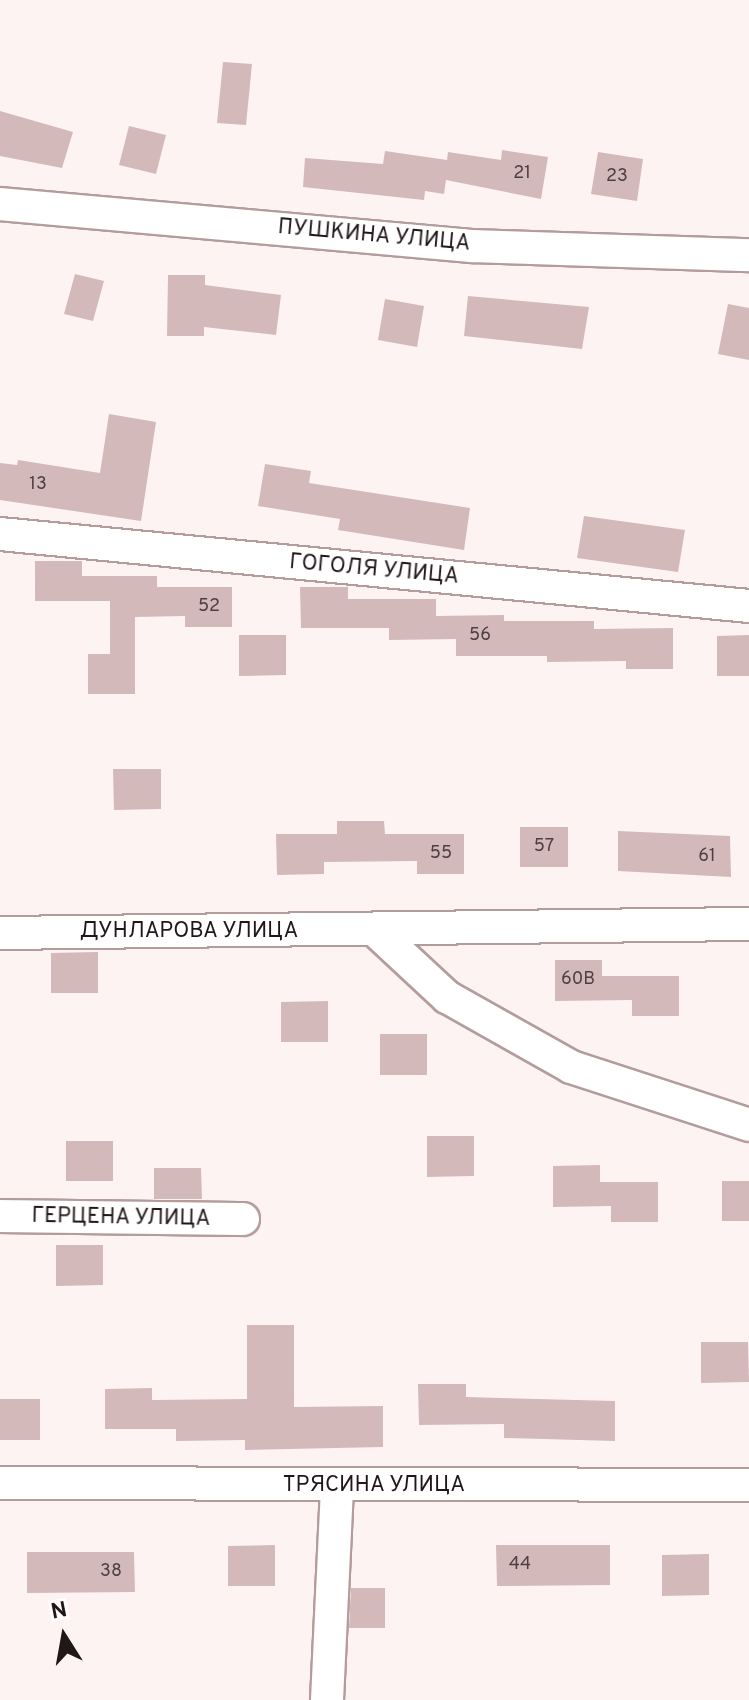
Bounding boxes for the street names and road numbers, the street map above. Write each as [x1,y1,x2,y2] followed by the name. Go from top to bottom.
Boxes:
[276,214,472,258] street label: ПУШКИНА УЛИЦА
[288,549,460,591] street label: ГОГОЛЯ УЛИЦА
[79,919,299,945] street label: ДУНЛАРОВА УЛИЦА
[31,1203,211,1233] street label: ГЕРЦЕНА УЛИЦА
[282,1473,466,1499] street label: ТРЯСИНА УЛИЦА

